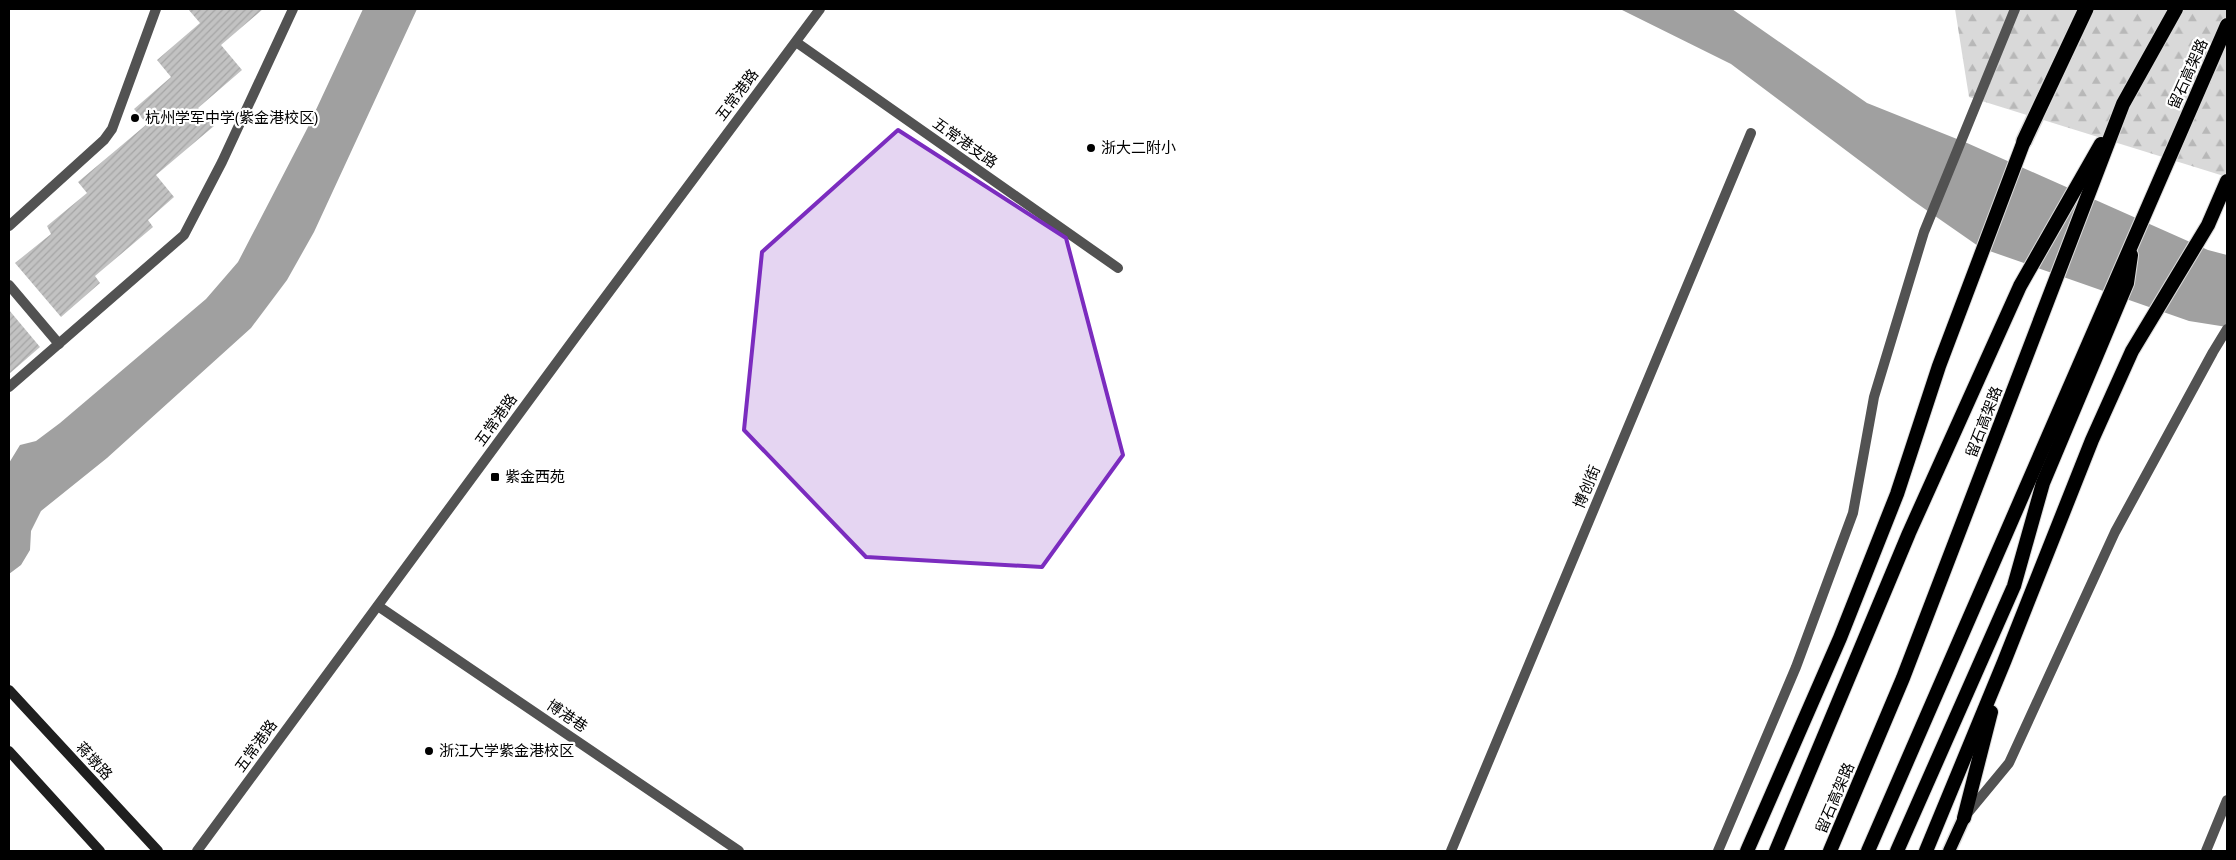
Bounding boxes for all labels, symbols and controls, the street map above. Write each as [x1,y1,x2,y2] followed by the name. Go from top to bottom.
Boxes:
[2163,35,2212,112] street label: 留石高架路
[710,64,763,125] street label: 五常港路
[145,107,318,128] place label: 杭州学军中学(紫金港校区)
[129,112,141,124] marker: 杭州学军中学(紫金港校区)
[929,112,1002,173] street label: 五常港支路
[1101,137,1176,158] place label: 浙大二附小
[1085,142,1097,154] marker: 浙大二附小
[1960,383,2007,461] street label: 留石高架路
[469,389,522,450] street label: 五常港路
[1568,462,1605,512] street label: 博创街
[505,466,565,487] place label: 紫金西苑
[489,471,501,483] marker: 紫金西苑
[543,694,592,737] street label: 博港巷
[229,715,282,776] street label: 五常港路
[71,737,117,784] street label: 蒋墩路
[439,740,574,761] place label: 浙江大学紫金港校区
[423,745,435,757] marker: 浙江大学紫金港校区
[1810,759,1859,836] street label: 留石高架路

